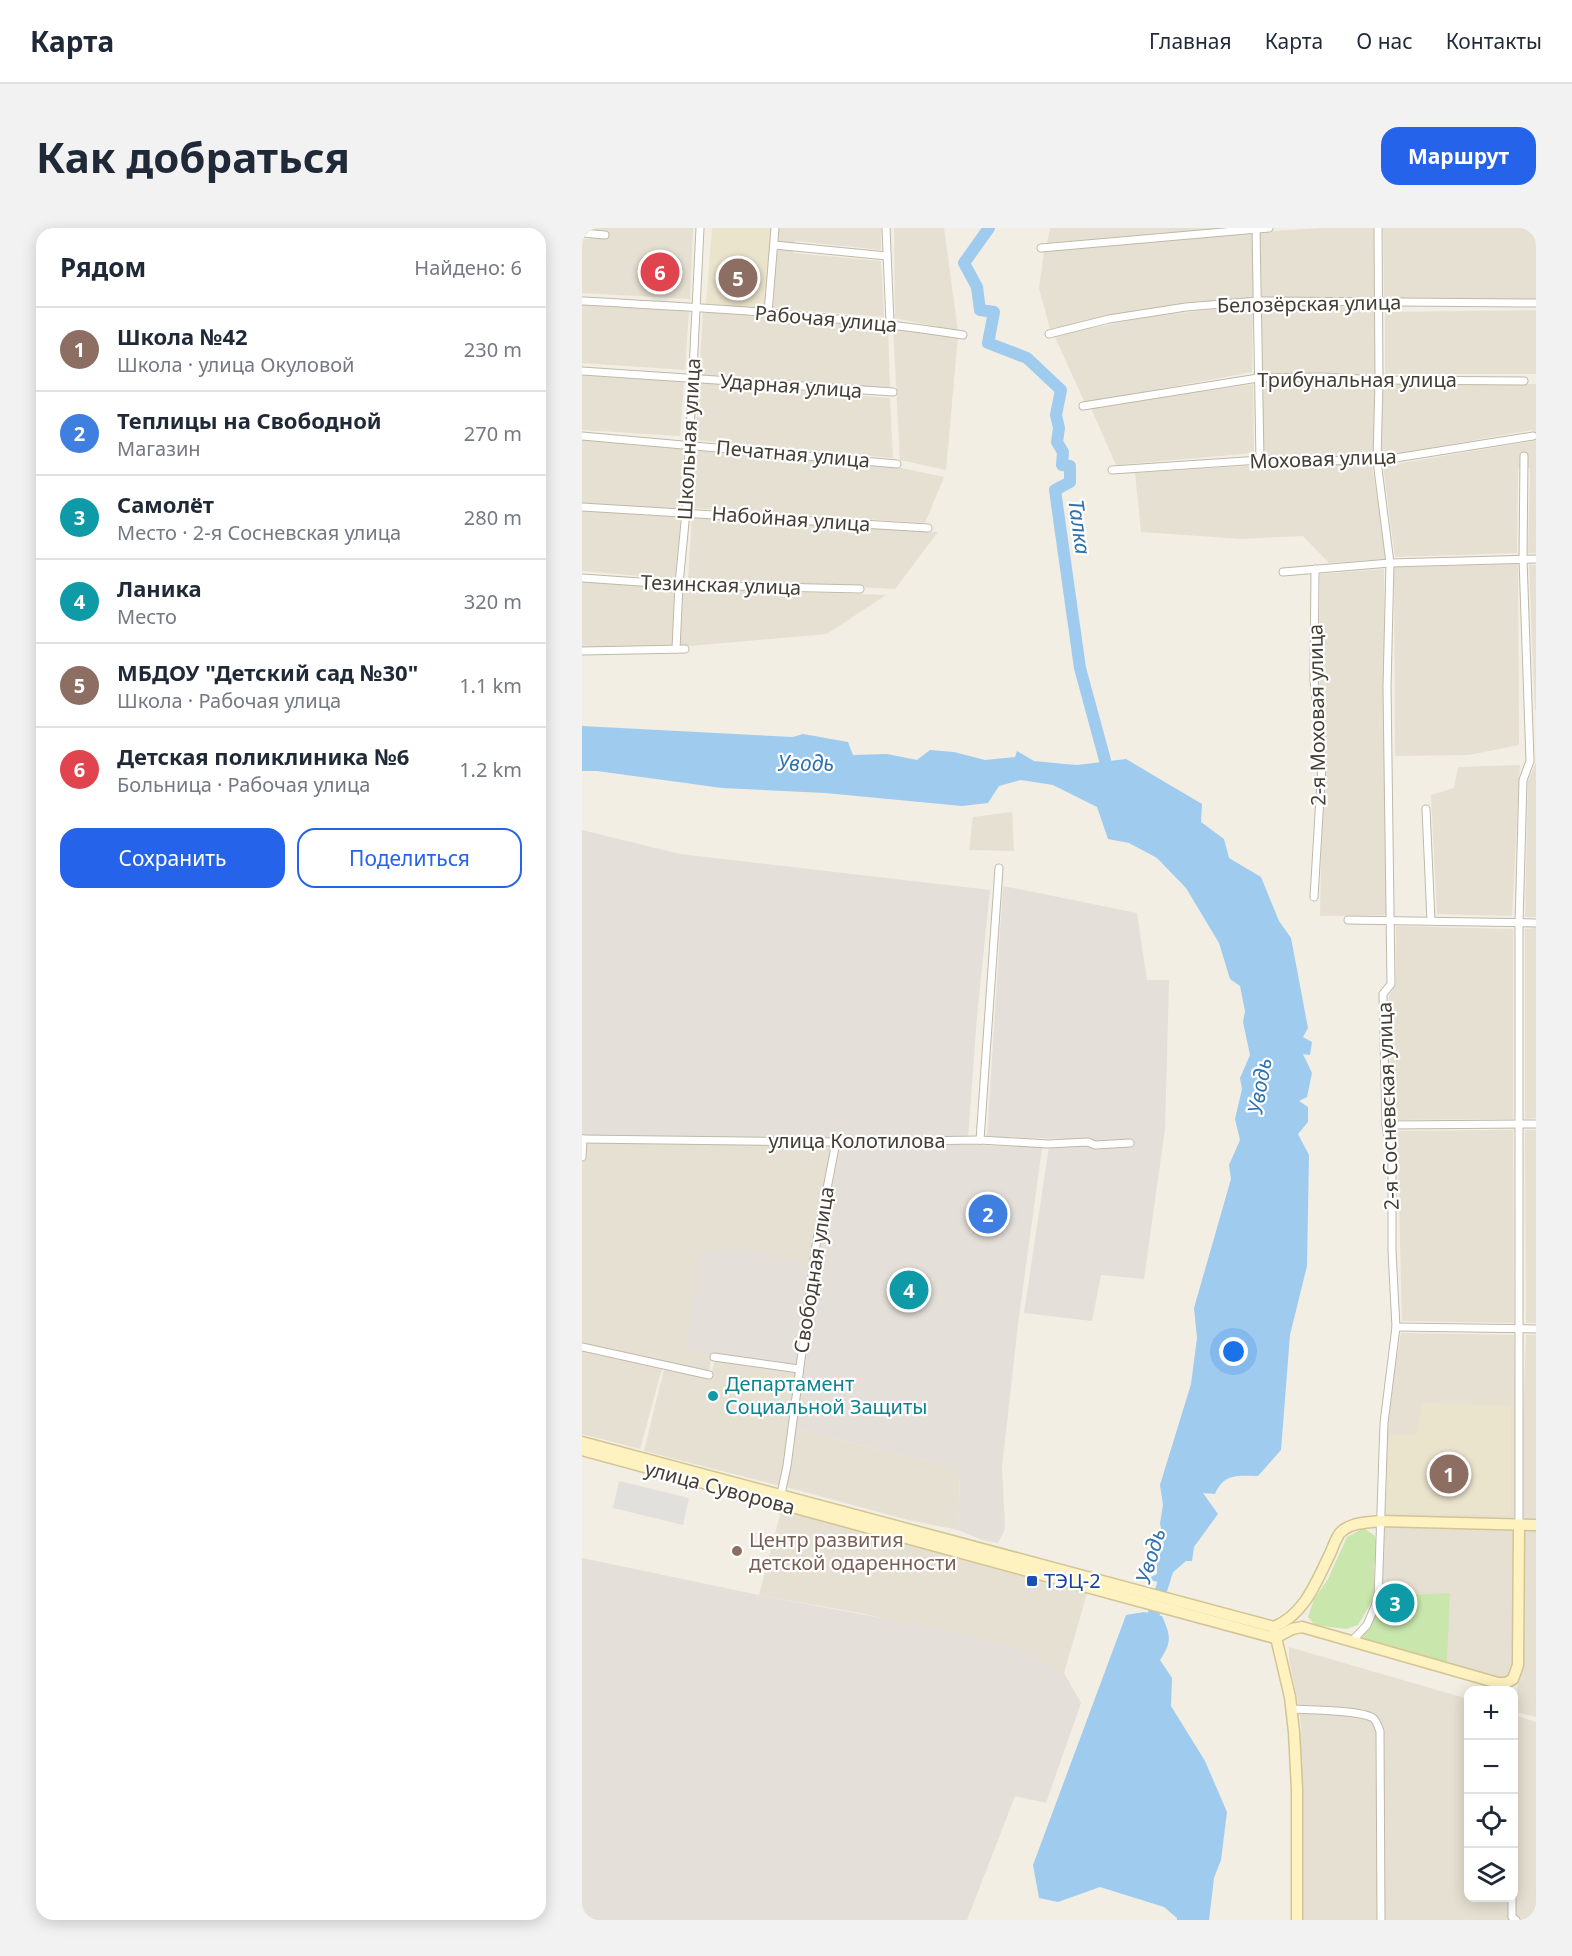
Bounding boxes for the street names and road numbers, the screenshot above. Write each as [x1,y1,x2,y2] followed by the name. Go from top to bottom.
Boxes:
[1217,288,1401,319] street label: Белозёрская улица
[754,299,898,338] street label: Рабочая улица
[671,357,706,521] street label: Школьная улица
[1257,366,1457,393] street label: Трибунальная улица
[719,367,863,404] street label: Ударная улица
[715,433,871,474] street label: Печатная улица
[1249,442,1397,475] street label: Моховая улица
[711,499,871,538] street label: Набойная улица
[640,568,802,601] street label: Тезинская улица
[1301,624,1332,806] street label: 2-я Моховая улица
[1370,1001,1405,1211] street label: 2-я Сосневская улица
[768,1127,946,1154] street label: улица Колотилова
[787,1185,840,1355] street label: Свободная улица
[642,1454,798,1521] street label: улица Суворова

